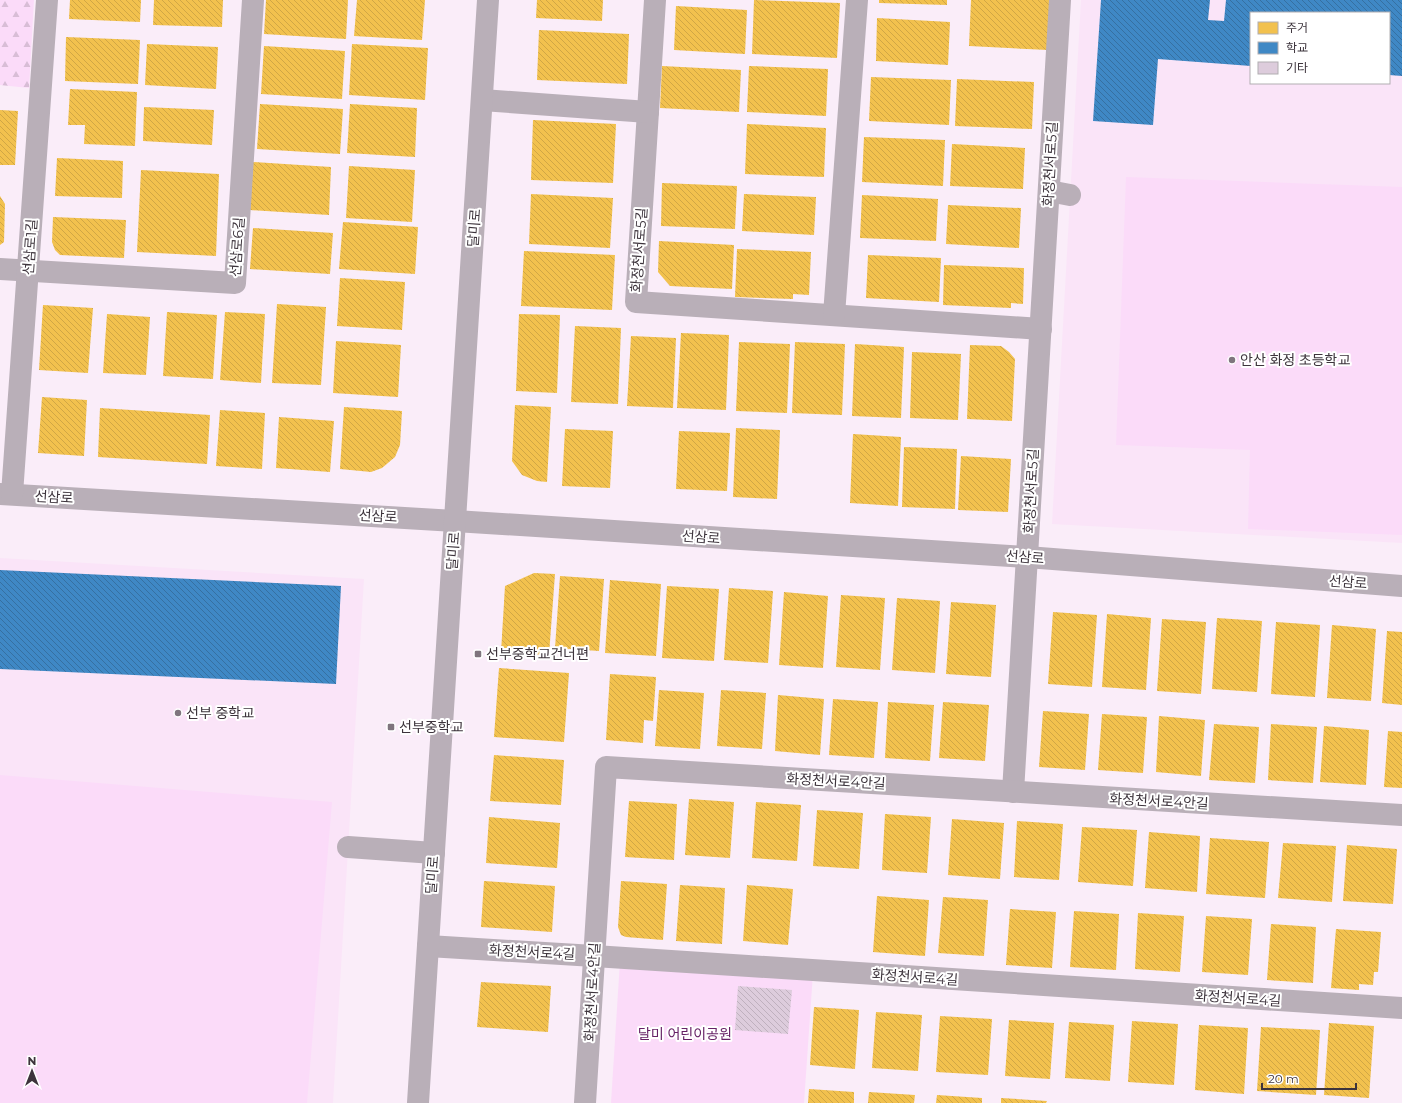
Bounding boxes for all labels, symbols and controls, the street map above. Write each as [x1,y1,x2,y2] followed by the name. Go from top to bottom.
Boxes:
[1250,12,1390,84] legend
[1286,20,1308,35] text: 주거
[1286,40,1308,55] text: 학교
[1286,60,1308,75] text: 기타
[1039,121,1061,207] street label: 화정천서로5길
[627,207,651,293] street label: 화정천서로5길
[464,208,484,248] street label: 달미로
[226,216,248,278] street label: 선삼로6길
[19,218,41,276] street label: 선삼로1길
[1240,351,1350,369] place label: 안산 화정 초등학교
[1227,355,1237,365] marker: 안산 화정 초등학교
[1020,448,1042,534] street label: 화정천서로5길
[34,487,74,507] street label: 선삼로
[358,506,398,526] street label: 선삼로
[681,527,721,547] street label: 선삼로
[443,531,463,571] street label: 달미로
[1005,547,1045,567] street label: 선삼로
[1328,572,1368,592] street label: 선삼로
[486,645,589,663] place label: 선부중학교건너편
[473,649,483,659] marker: 선부중학교건너편
[186,704,254,722] place label: 선부 중학교
[173,708,183,718] marker: 선부 중학교
[399,718,464,736] place label: 선부중학교
[386,722,396,732] marker: 선부중학교
[786,769,886,793] street label: 화정천서로4안길
[1109,789,1209,813] street label: 화정천서로4안길
[422,855,442,895] street label: 달미로
[488,941,576,963] street label: 화정천서로4길
[580,942,604,1042] street label: 화정천서로4안길
[871,965,959,989] street label: 화정천서로4길
[1194,986,1282,1010] street label: 화정천서로4길
[638,1025,732,1043] park label: 달미 어린이공원
[12,1051,52,1091] north arrow
[28,1054,36,1068] text: N
[1262,1065,1356,1091] scale bar
[1268,1071,1299,1086] text: 20 m

